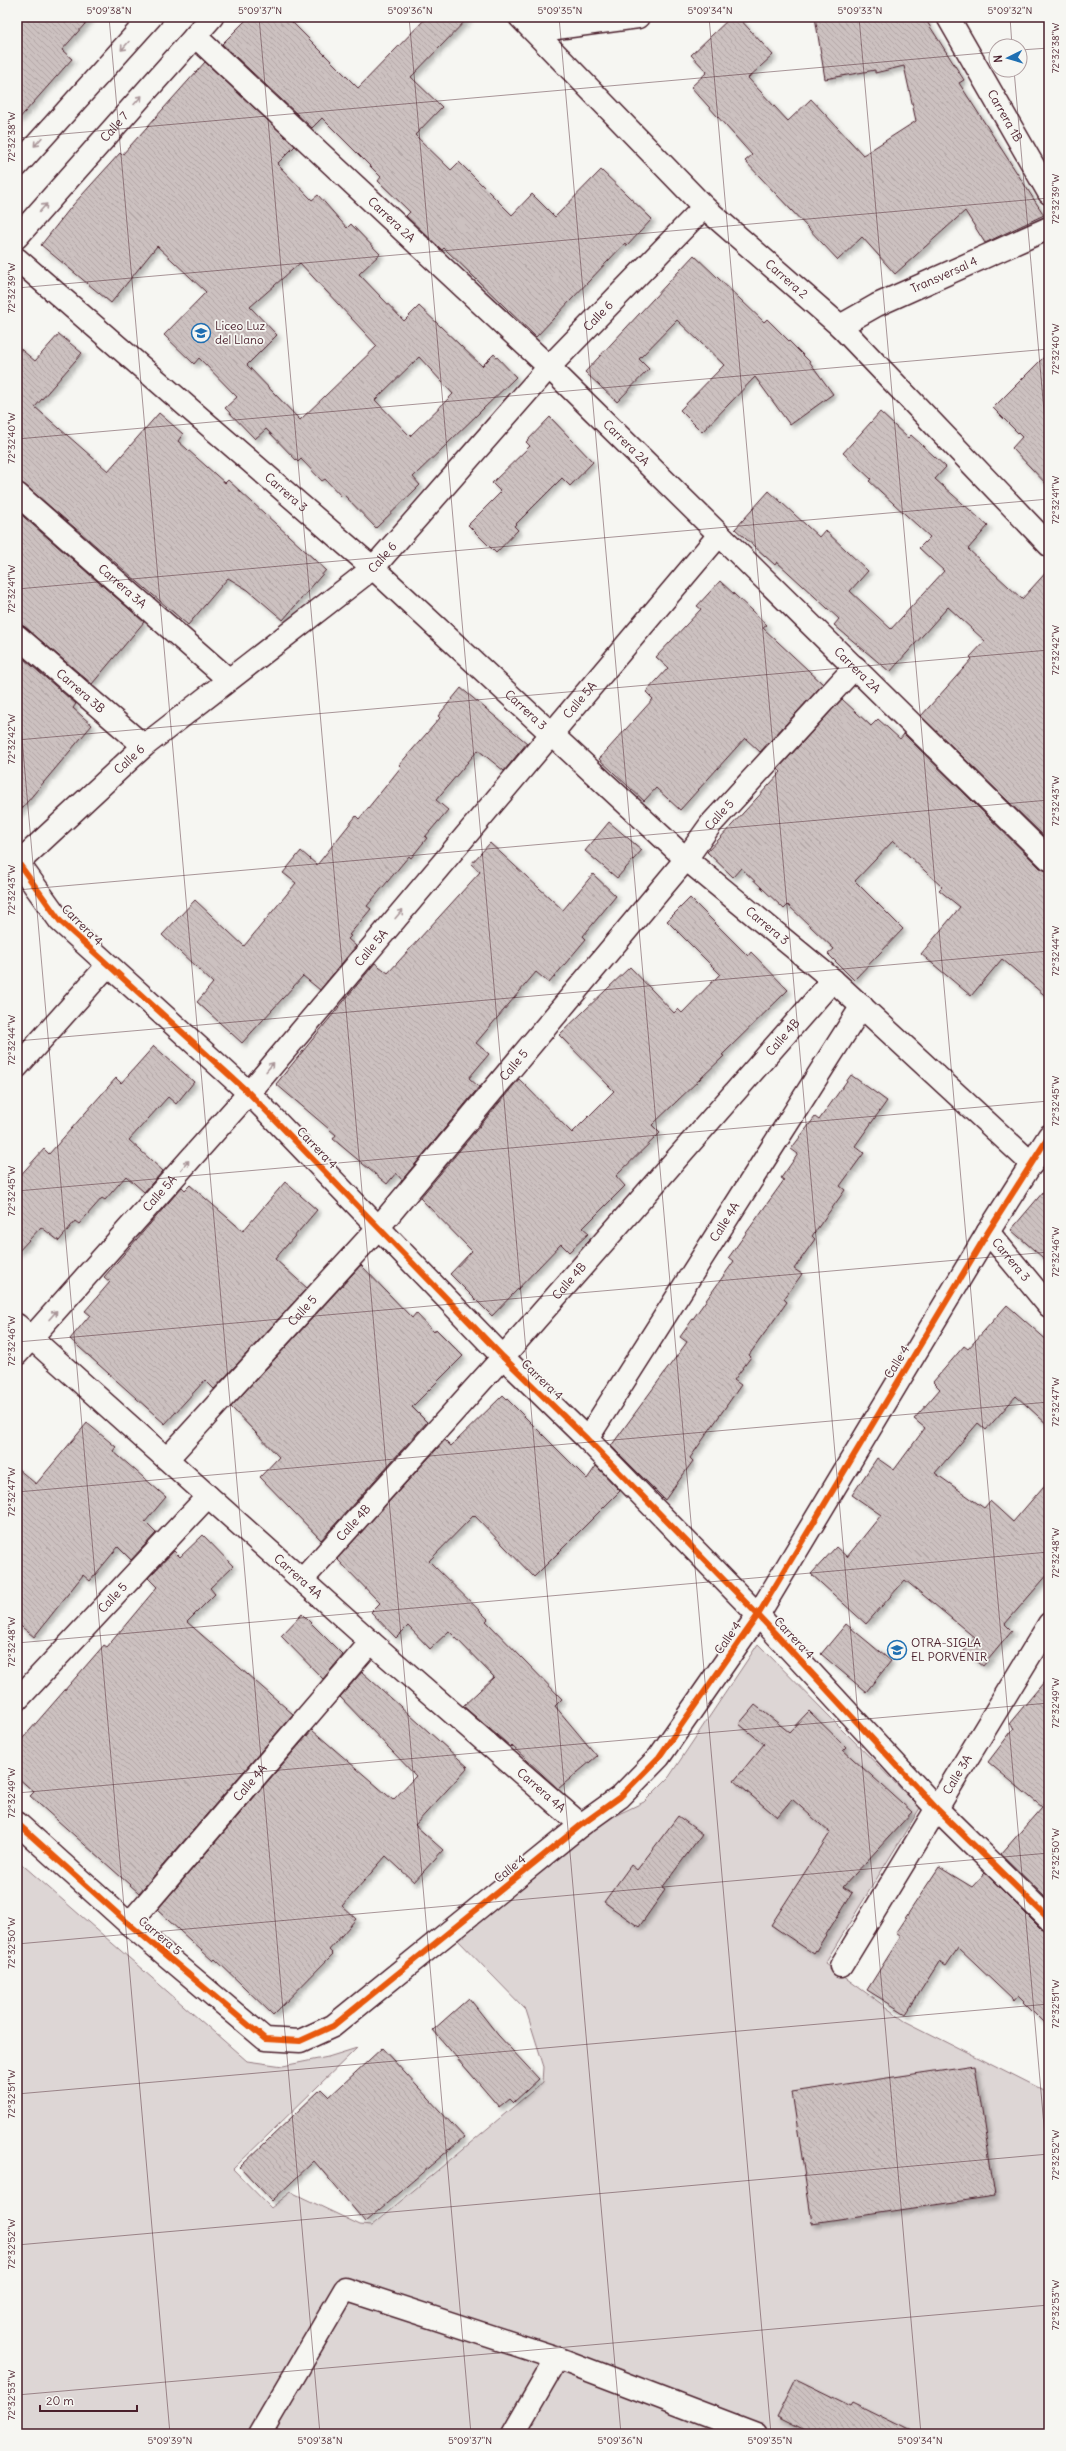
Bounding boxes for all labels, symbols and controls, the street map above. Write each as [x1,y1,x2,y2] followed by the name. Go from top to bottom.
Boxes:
[86,4,132,17] text: 5°09'38"N
[238,4,282,17] text: 5°09'37"N
[387,4,433,17] text: 5°09'36"N
[537,4,583,17] text: 5°09'35"N
[687,4,733,17] text: 5°09'34"N
[837,4,883,17] text: 5°09'33"N
[988,4,1032,17] text: 5°09'32"N
[1049,23,1062,73] text: 72°32'38"W
[988,38,1028,78] north arrow
[121,41,130,51] one-way arrow
[991,54,1005,63] text: N
[984,87,1026,144] street label: Carrera 1B
[134,95,143,105] one-way arrow
[97,108,132,145] street label: Calle 7
[5,112,18,162] text: 72°32'38"W
[34,137,43,147] one-way arrow
[1049,174,1062,224] text: 72°32'39"W
[365,194,419,245] street label: Carrera 2A
[38,203,48,213] one-way arrow
[908,253,980,296] street label: Transversal 4
[762,256,811,302] street label: Carrera 2
[5,263,18,313] text: 72°32'39"W
[580,297,616,334] street label: Calle 6
[215,318,266,347] place label: Liceo Luz del Llano
[190,322,212,344] school or university icon: Liceo Luz del Llano
[1049,323,1062,375] text: 72°32'40"W
[5,412,18,464] text: 72°32'40"W
[600,416,653,469] street label: Carrera 2A
[262,469,311,515] street label: Carrera 3
[1049,476,1062,524] text: 72°32'41"W
[365,538,400,576] street label: Calle 6
[95,561,150,611] street label: Carrera 3A
[5,565,18,613] text: 72°32'41"W
[1049,625,1062,675] text: 72°32'42"W
[831,644,884,696] street label: Carrera 2A
[53,665,108,716] street label: Carrera 3B
[560,678,600,721] street label: Calle 5A
[502,687,550,733] street label: Carrera 3
[5,714,18,764] text: 72°32'42"W
[111,741,148,777] street label: Calle 6
[1049,776,1062,826] text: 72°32'43"W
[701,796,737,833] street label: Calle 5
[5,865,18,915] text: 72°32'43"W
[59,901,106,948] street label: Carrera 4
[743,903,792,948] street label: Carrera 3
[395,909,404,920] one-way arrow
[351,926,391,969] street label: Calle 5A
[1049,926,1062,976] text: 72°32'44"W
[5,1015,18,1065] text: 72°32'44"W
[762,1015,803,1059] street label: Calle 4B
[496,1046,531,1084] street label: Calle 5
[266,1062,275,1072] one-way arrow
[1049,1076,1062,1126] text: 72°32'45"W
[294,1124,341,1172] street label: Carrera 4
[180,1160,190,1170] one-way arrow
[5,1166,18,1216] text: 72°32'45"W
[139,1171,180,1214] street label: Calle 5A
[706,1199,743,1244] street label: Calle 4A
[1049,1227,1062,1277] text: 72°32'46"W
[989,1235,1034,1284] street label: Carrera 3
[549,1259,589,1302] street label: Calle 4B
[284,1292,320,1329] street label: Calle 5
[48,1310,58,1320] one-way arrow
[5,1316,18,1366] text: 72°32'46"W
[881,1342,912,1381] street label: Calle 4
[518,1356,566,1403] street label: Carrera 4
[1049,1377,1062,1427] text: 72°32'47"W
[5,1467,18,1517] text: 72°32'47"W
[333,1501,374,1544] street label: Calle 4B
[1049,1528,1062,1578] text: 72°32'48"W
[271,1551,326,1602] street label: Carrera 4A
[94,1579,130,1616] street label: Calle 5
[771,1614,818,1662] street label: Carrera 4
[5,1617,18,1667] text: 72°32'48"W
[711,1618,744,1657] street label: Calle 4
[911,1635,988,1664] place label: OTRA-SIGLA EL PORVENIR
[886,1639,908,1661] school or university icon: OTRA-SIGLA EL PORVENIR
[1049,1678,1062,1728] text: 72°32'49"W
[939,1751,975,1797] street label: Calle 3A
[230,1761,270,1804] street label: Calle 4A
[514,1765,569,1815] street label: Carrera 4A
[5,1768,18,1818] text: 72°32'49"W
[1049,1828,1062,1880] text: 72°32'50"W
[491,1851,529,1886] street label: Calle 4
[136,1913,185,1958] street label: Carrera 5
[5,1917,18,1969] text: 72°32'50"W
[1049,1979,1062,2029] text: 72°32'51"W
[5,2069,18,2119] text: 72°32'51"W
[1049,2130,1062,2180] text: 72°32'52"W
[5,2219,18,2269] text: 72°32'52"W
[1049,2280,1062,2330] text: 72°32'53"W
[5,2370,18,2420] text: 72°32'53"W
[40,2387,137,2413] scale bar
[46,2393,74,2408] text: 20 m
[147,2434,193,2447] text: 5°09'39"N
[297,2434,343,2447] text: 5°09'38"N
[448,2434,492,2447] text: 5°09'37"N
[597,2434,643,2447] text: 5°09'36"N
[747,2434,793,2447] text: 5°09'35"N
[897,2434,943,2447] text: 5°09'34"N

